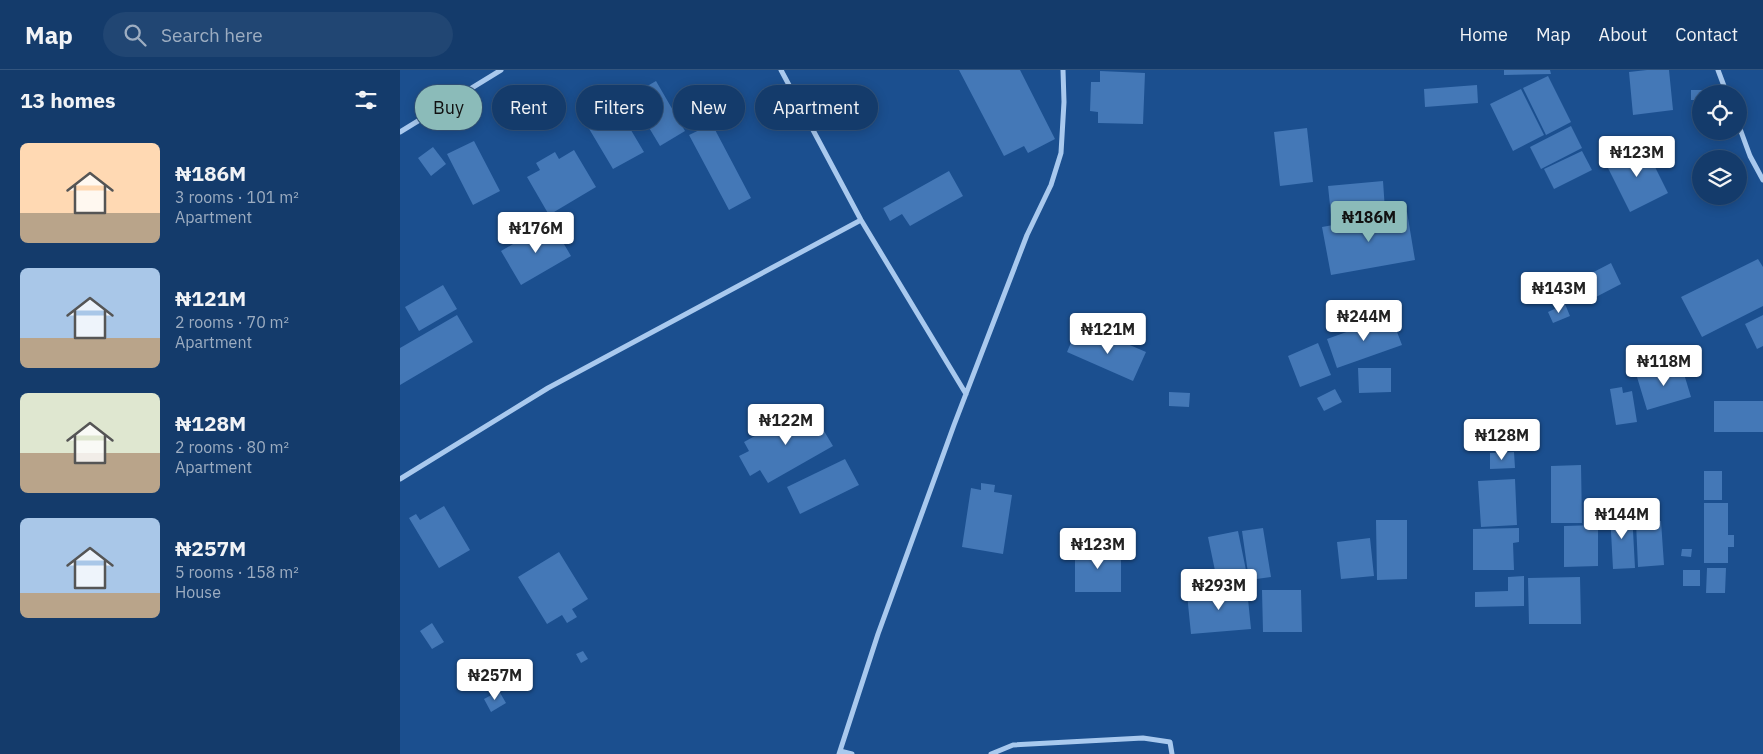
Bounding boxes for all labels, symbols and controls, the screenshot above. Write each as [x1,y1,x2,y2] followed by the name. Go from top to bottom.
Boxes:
[103,12,453,57] search box
[25,19,73,51] text: Map
[121,21,149,49] icon: search
[161,23,263,47] text: Search here
[1460,23,1508,46] text: Home
[1536,23,1571,46] text: Map
[1599,23,1647,46] text: About
[1675,23,1738,46] text: Contact
[415,85,482,130] chip: Buy
[492,85,566,130] chip: Rent
[576,85,663,130] chip: Filters
[673,85,745,130] chip: New
[755,85,878,130] chip: Apartment
[1692,85,1747,205] map controls
[1692,85,1747,140] button: locate
[20,86,116,114] text: 13 homes
[352,86,380,114] icon: filters
[1602,136,1672,178] pin: ₦123M
[1610,142,1664,162] text: ₦123M
[1692,150,1747,205] button: layers
[175,159,246,187] text: ₦186M
[60,163,120,223] icon: home
[175,187,299,207] text: 3 rooms · 101 m²
[1334,200,1404,243] pin: ₦186M
[175,207,252,227] text: Apartment
[1342,207,1396,227] text: ₦186M
[501,212,571,254] pin: ₦176M
[509,218,563,238] text: ₦176M
[1524,272,1594,314] pin: ₦143M
[1532,278,1586,298] text: ₦143M
[175,284,246,312] text: ₦121M
[60,288,120,348] icon: home
[1329,300,1399,342] pin: ₦244M
[1337,306,1391,326] text: ₦244M
[175,312,289,332] text: 2 rooms · 70 m²
[1073,312,1143,355] pin: ₦121M
[1081,319,1135,339] text: ₦121M
[175,332,252,352] text: Apartment
[1629,344,1699,387] pin: ₦118M
[1637,351,1691,371] text: ₦118M
[751,404,821,446] pin: ₦122M
[175,409,246,437] text: ₦128M
[759,410,813,430] text: ₦122M
[60,413,120,473] icon: home
[1467,418,1537,461] pin: ₦128M
[1475,425,1529,445] text: ₦128M
[175,437,289,457] text: 2 rooms · 80 m²
[175,457,252,477] text: Apartment
[1587,498,1657,540] pin: ₦144M
[1595,504,1649,524] text: ₦144M
[1063,528,1133,570] pin: ₦123M
[175,534,246,562] text: ₦257M
[1071,534,1125,554] text: ₦123M
[60,538,120,598] icon: home
[175,562,299,582] text: 5 rooms · 158 m²
[1184,568,1254,611] pin: ₦293M
[1192,575,1246,595] text: ₦293M
[175,582,221,602] text: House
[460,658,530,701] pin: ₦257M
[468,665,522,685] text: ₦257M

